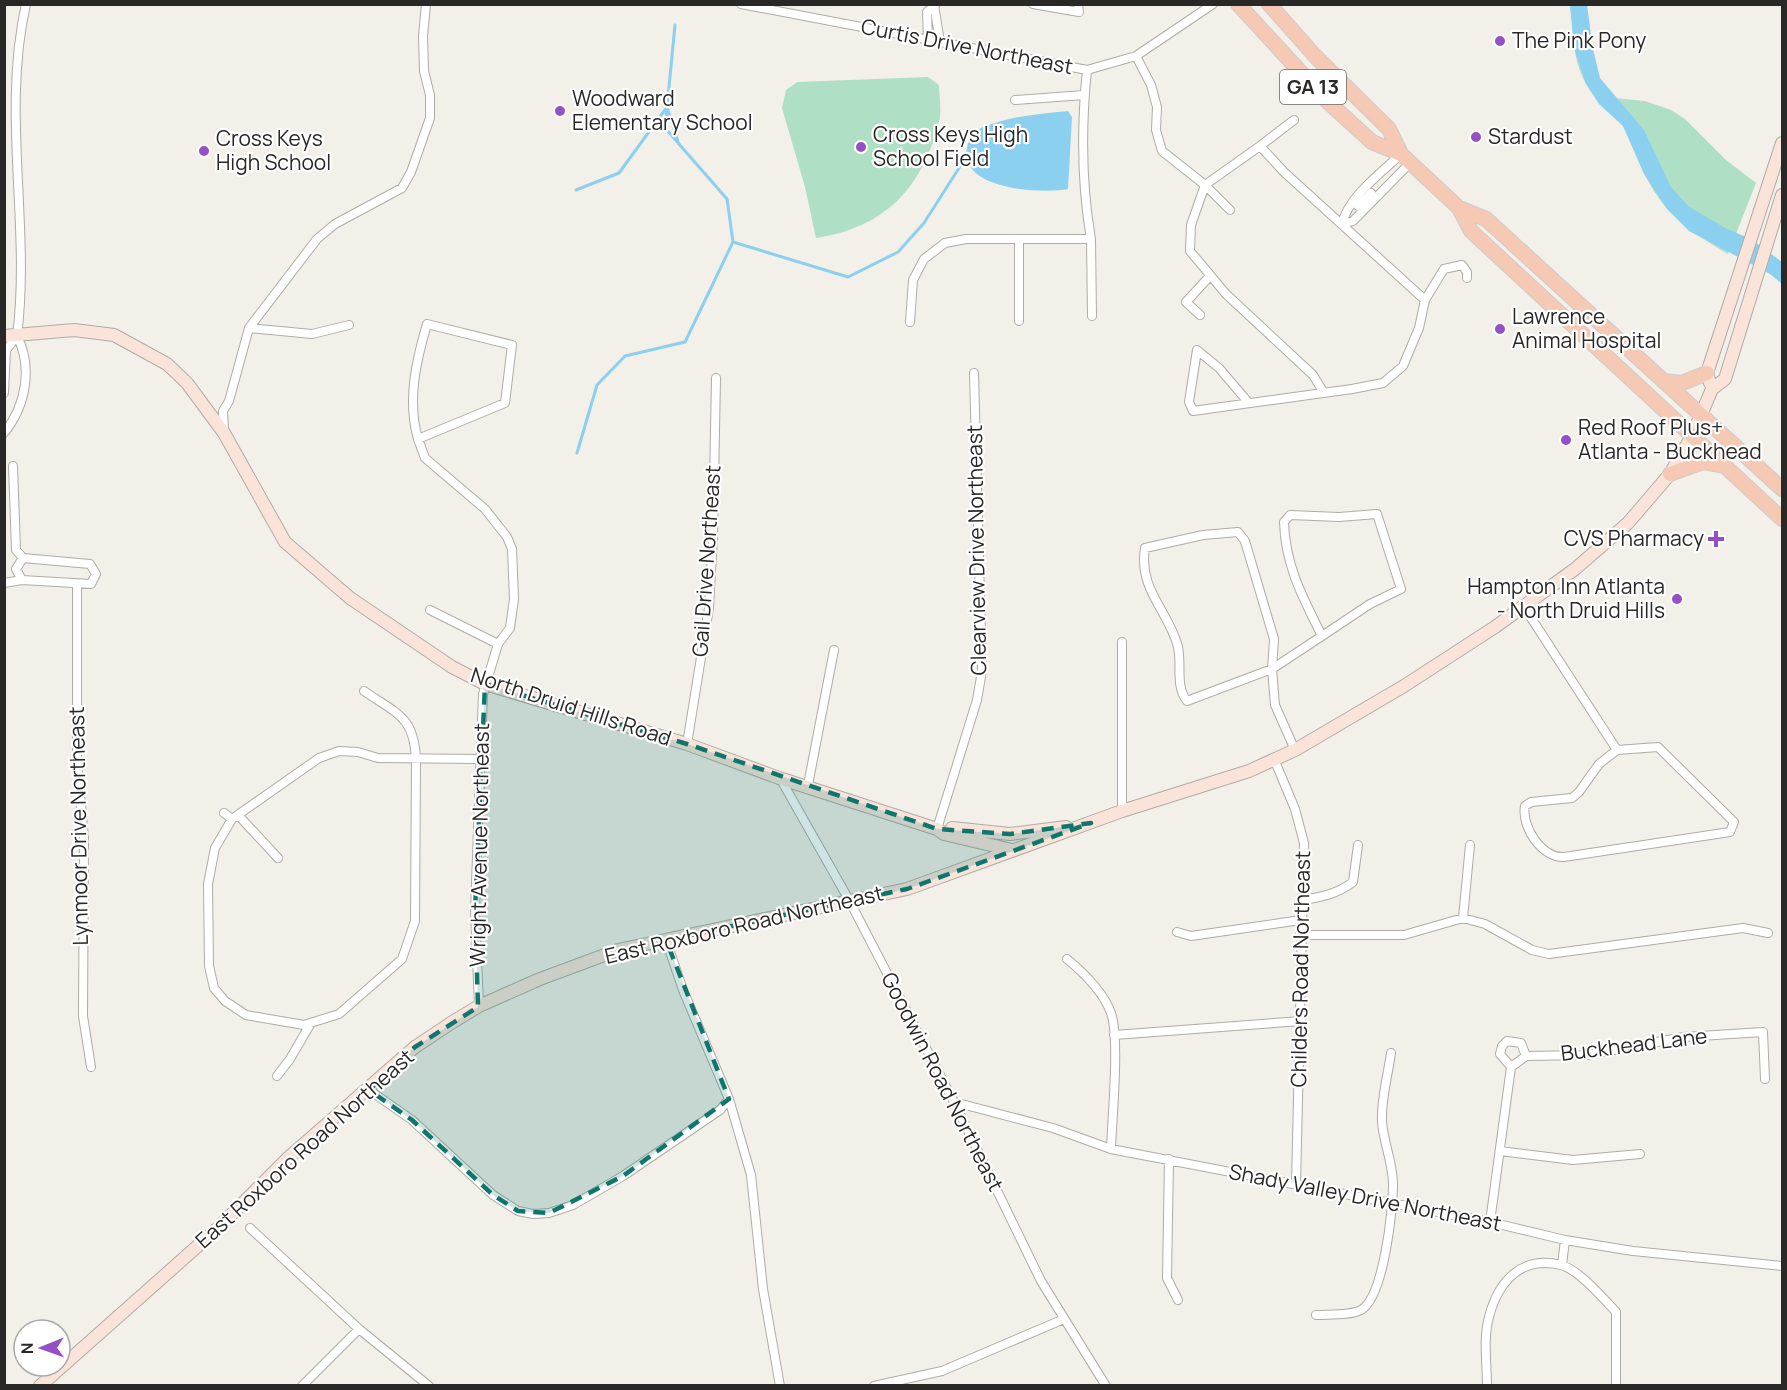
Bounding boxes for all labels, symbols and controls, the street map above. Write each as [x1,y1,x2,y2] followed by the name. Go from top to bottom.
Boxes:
[859,12,1076,80] street label: Curtis Drive Northeast
[1512,26,1646,54] place label: The Pink Pony
[1493,34,1507,48] marker: The Pink Pony
[1280,70,1346,104] road number: GA 13
[572,84,753,136] place label: Woodward Elementary School
[553,104,567,118] marker: Woodward Elementary School
[873,120,1028,172] place label: Cross Keys High School Field
[1488,122,1573,150] place label: Stardust
[216,124,331,176] place label: Cross Keys High School
[1469,130,1483,144] marker: Stardust
[854,140,868,154] marker: Cross Keys High School Field
[197,144,211,158] marker: Cross Keys High School
[1512,302,1661,354] place label: Lawrence Animal Hospital
[1493,322,1507,336] marker: Lawrence Animal Hospital
[1578,413,1762,465] place label: Red Roof Plus+ Atlanta - Buckhead
[960,424,992,676] street label: Clearview Drive Northeast
[1559,433,1573,447] marker: Red Roof Plus+ Atlanta - Buckhead
[685,464,727,658] street label: Gail Drive Northeast
[1564,524,1704,552] place label: CVS Pharmacy
[1709,532,1723,546] marker: CVS Pharmacy
[1467,572,1665,624] place label: Hampton Inn Atlanta - North Druid Hills
[1670,592,1684,606] marker: Hampton Inn Atlanta - North Druid Hills
[467,660,675,752] street label: North Druid Hills Road
[62,706,94,946] street label: Lynmoor Drive Northeast
[463,723,495,967] street label: Wright Avenue Northeast
[1284,850,1316,1088] street label: Childers Road Northeast
[602,878,886,970] street label: East Roxboro Road Northeast
[875,967,1010,1196] street label: Goodwin Road Northeast
[1559,1021,1709,1067] street label: Buckhead Lane
[189,1042,420,1254] street label: East Roxboro Road Northeast
[1227,1157,1504,1237] street label: Shady Valley Drive Northeast
[12,1318,72,1378] north arrow
[16,1342,38,1354] text: N

